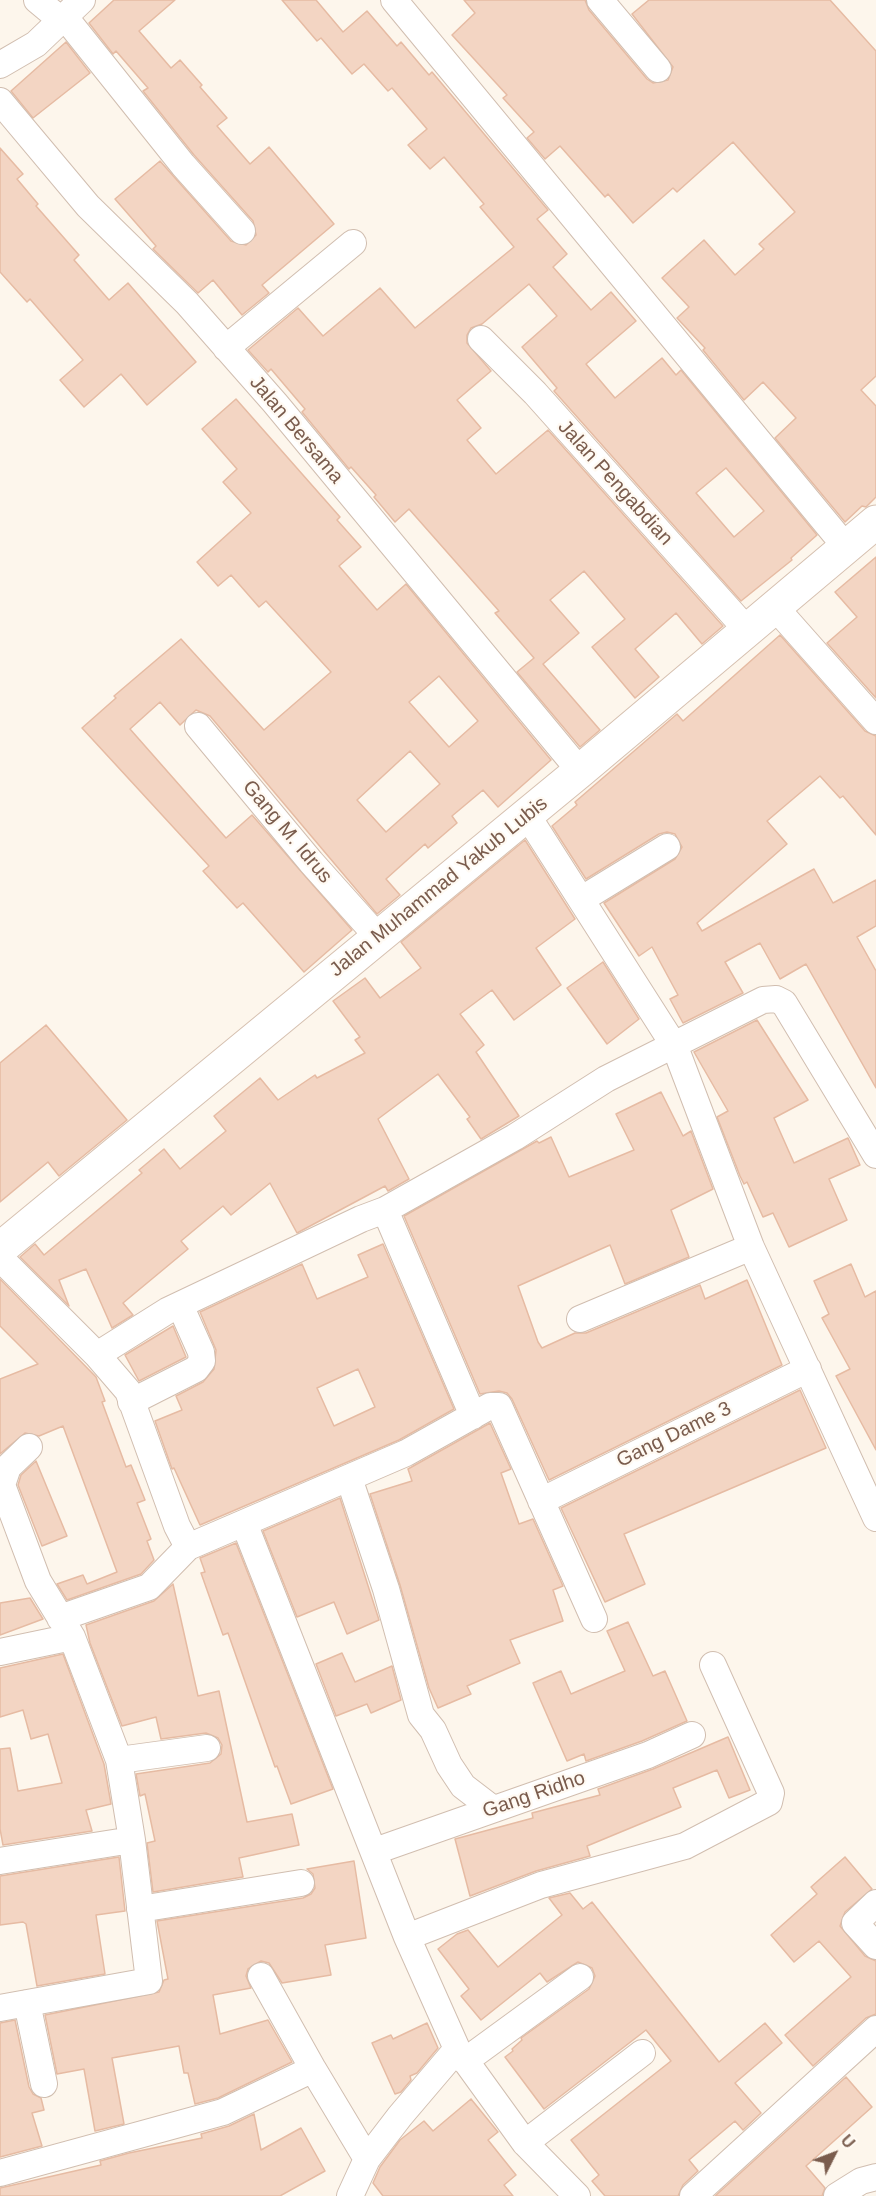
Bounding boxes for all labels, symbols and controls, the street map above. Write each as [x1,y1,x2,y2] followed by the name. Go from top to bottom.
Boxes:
[244,371,348,489] street label: Jalan Bersama
[553,415,677,551] street label: Jalan Pengabdian
[237,776,337,888] street label: Gang M. Idrus
[325,792,553,982] street label: Jalan Muhammad Yakub Lubis
[613,1397,735,1473] street label: Gang Dame 3
[480,1766,588,1824] street label: Gang Ridho
[804,2124,864,2184] north arrow
[838,2132,858,2152] text: U

